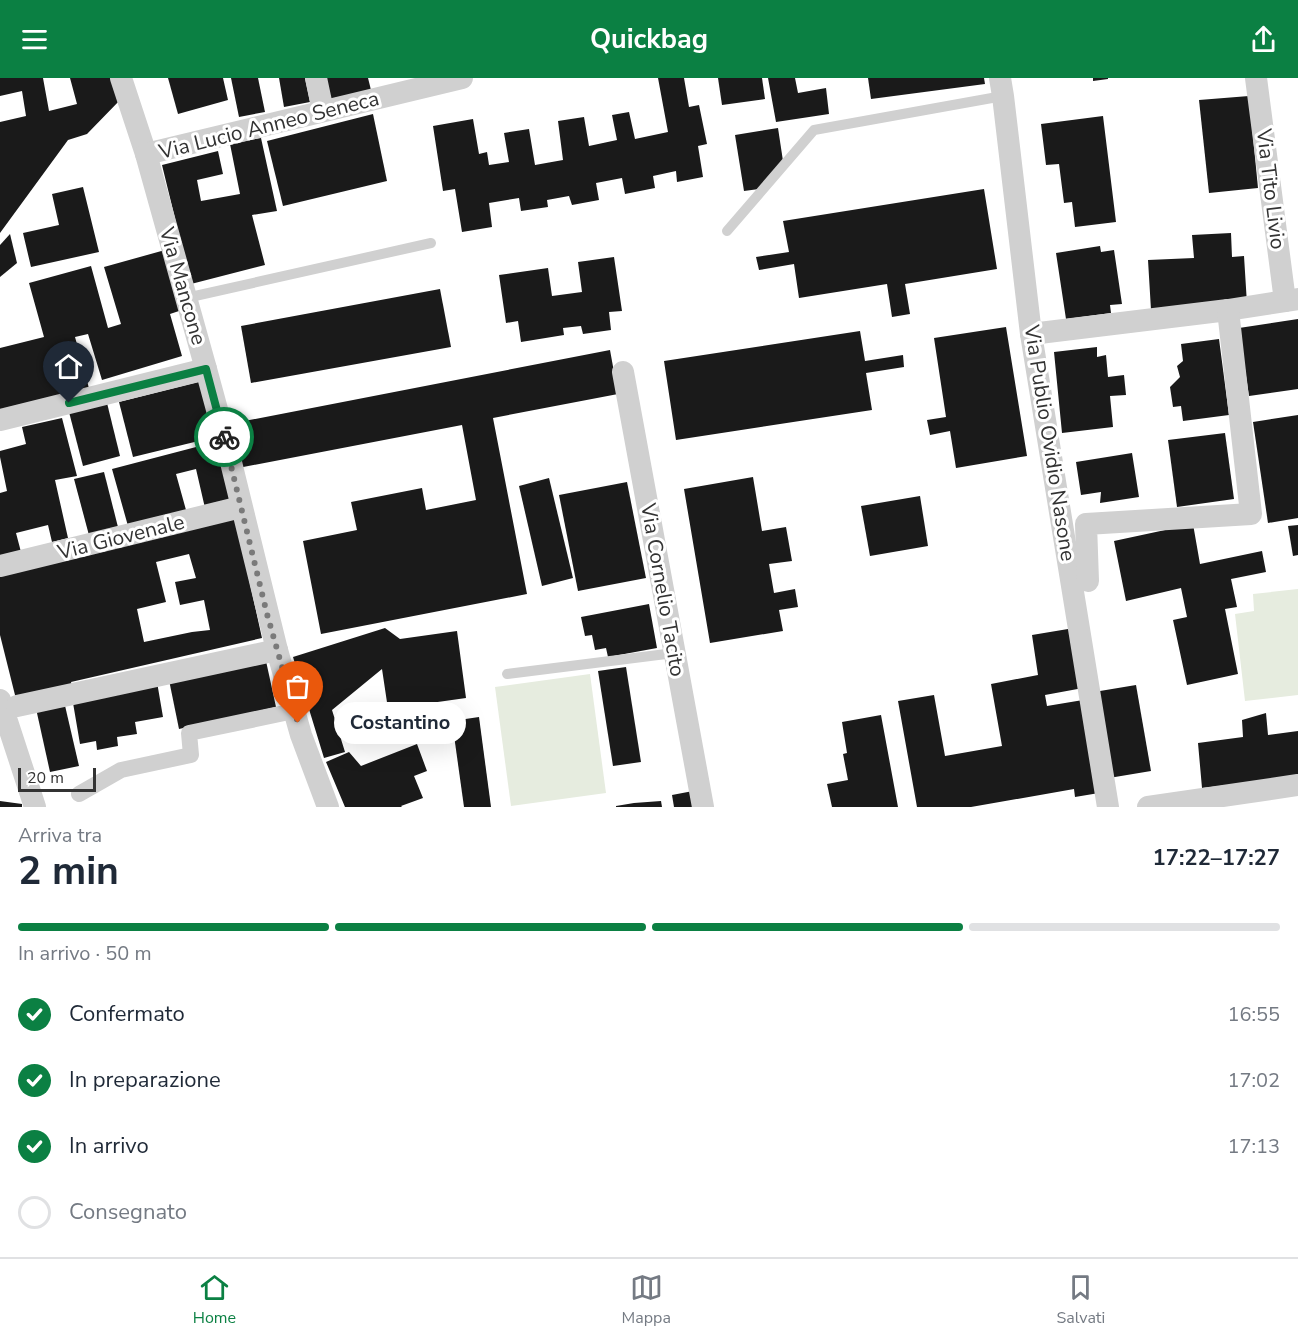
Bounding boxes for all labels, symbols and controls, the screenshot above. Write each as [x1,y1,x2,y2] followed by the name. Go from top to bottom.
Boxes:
[590,21,708,58] text: Quickbag
[18,23,51,56] icon: menu
[1247,23,1280,56] icon: share
[155,84,382,166] street label: Via Lucio Anneo Seneca
[1250,126,1292,251] street label: Via Tito Livio
[153,223,213,348] street label: Via Mancone
[1017,322,1083,563] street label: Via Publio Ovidio Nasone
[43,341,94,403] pin
[52,350,85,383] icon: home
[194,407,254,467] courier
[208,421,241,454] icon: bike
[634,500,692,679] street label: Via Cornelio Tacito
[54,508,187,567] street label: Via Giovenale
[272,661,323,723] pin
[281,670,314,703] icon: bag
[334,702,466,744] callout: Costantino
[350,709,450,736] text: Costantino
[18,765,96,792] scale bar
[27,767,64,789] text: 20 m
[18,822,102,849] text: Arriva tra
[1152,843,1280,873] text: 17:22–17:27
[18,845,119,898] text: 2 min
[18,940,152,967] text: In arrivo · 50 m
[18,998,51,1031] icon: check
[69,999,185,1029] text: Confermato
[1227,1001,1280,1028] text: 16:55
[18,1064,51,1097] icon: check
[69,1065,221,1095] text: In preparazione
[1227,1067,1280,1094] text: 17:02
[18,1130,51,1163] icon: check
[69,1131,149,1161] text: In arrivo
[1227,1133,1280,1160] text: 17:13
[69,1197,187,1227] text: Consegnato
[193,1271,236,1329] tab: Home
[622,1271,671,1329] tab: Mappa
[1056,1271,1105,1329] tab: Salvati

